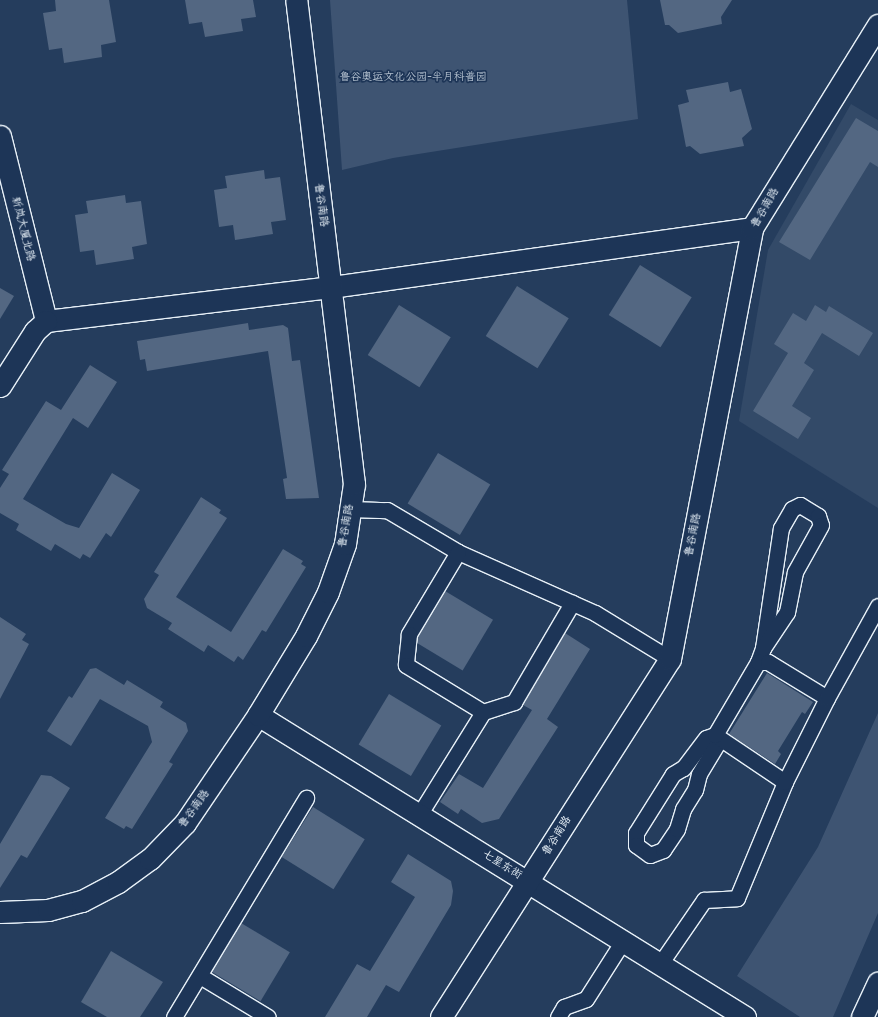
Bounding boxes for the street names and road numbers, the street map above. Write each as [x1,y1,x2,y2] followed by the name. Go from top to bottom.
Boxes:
[311,182,331,228] street label: 鲁谷南路
[748,186,782,230] street label: 鲁谷南路
[9,195,37,263] street label: 新岚大厦北路
[336,503,356,549] street label: 鲁谷南路
[682,512,704,558] street label: 鲁谷南路
[176,787,212,831] street label: 鲁谷南路
[540,814,574,858] street label: 鲁谷南路
[480,848,524,882] street label: 七星东街

